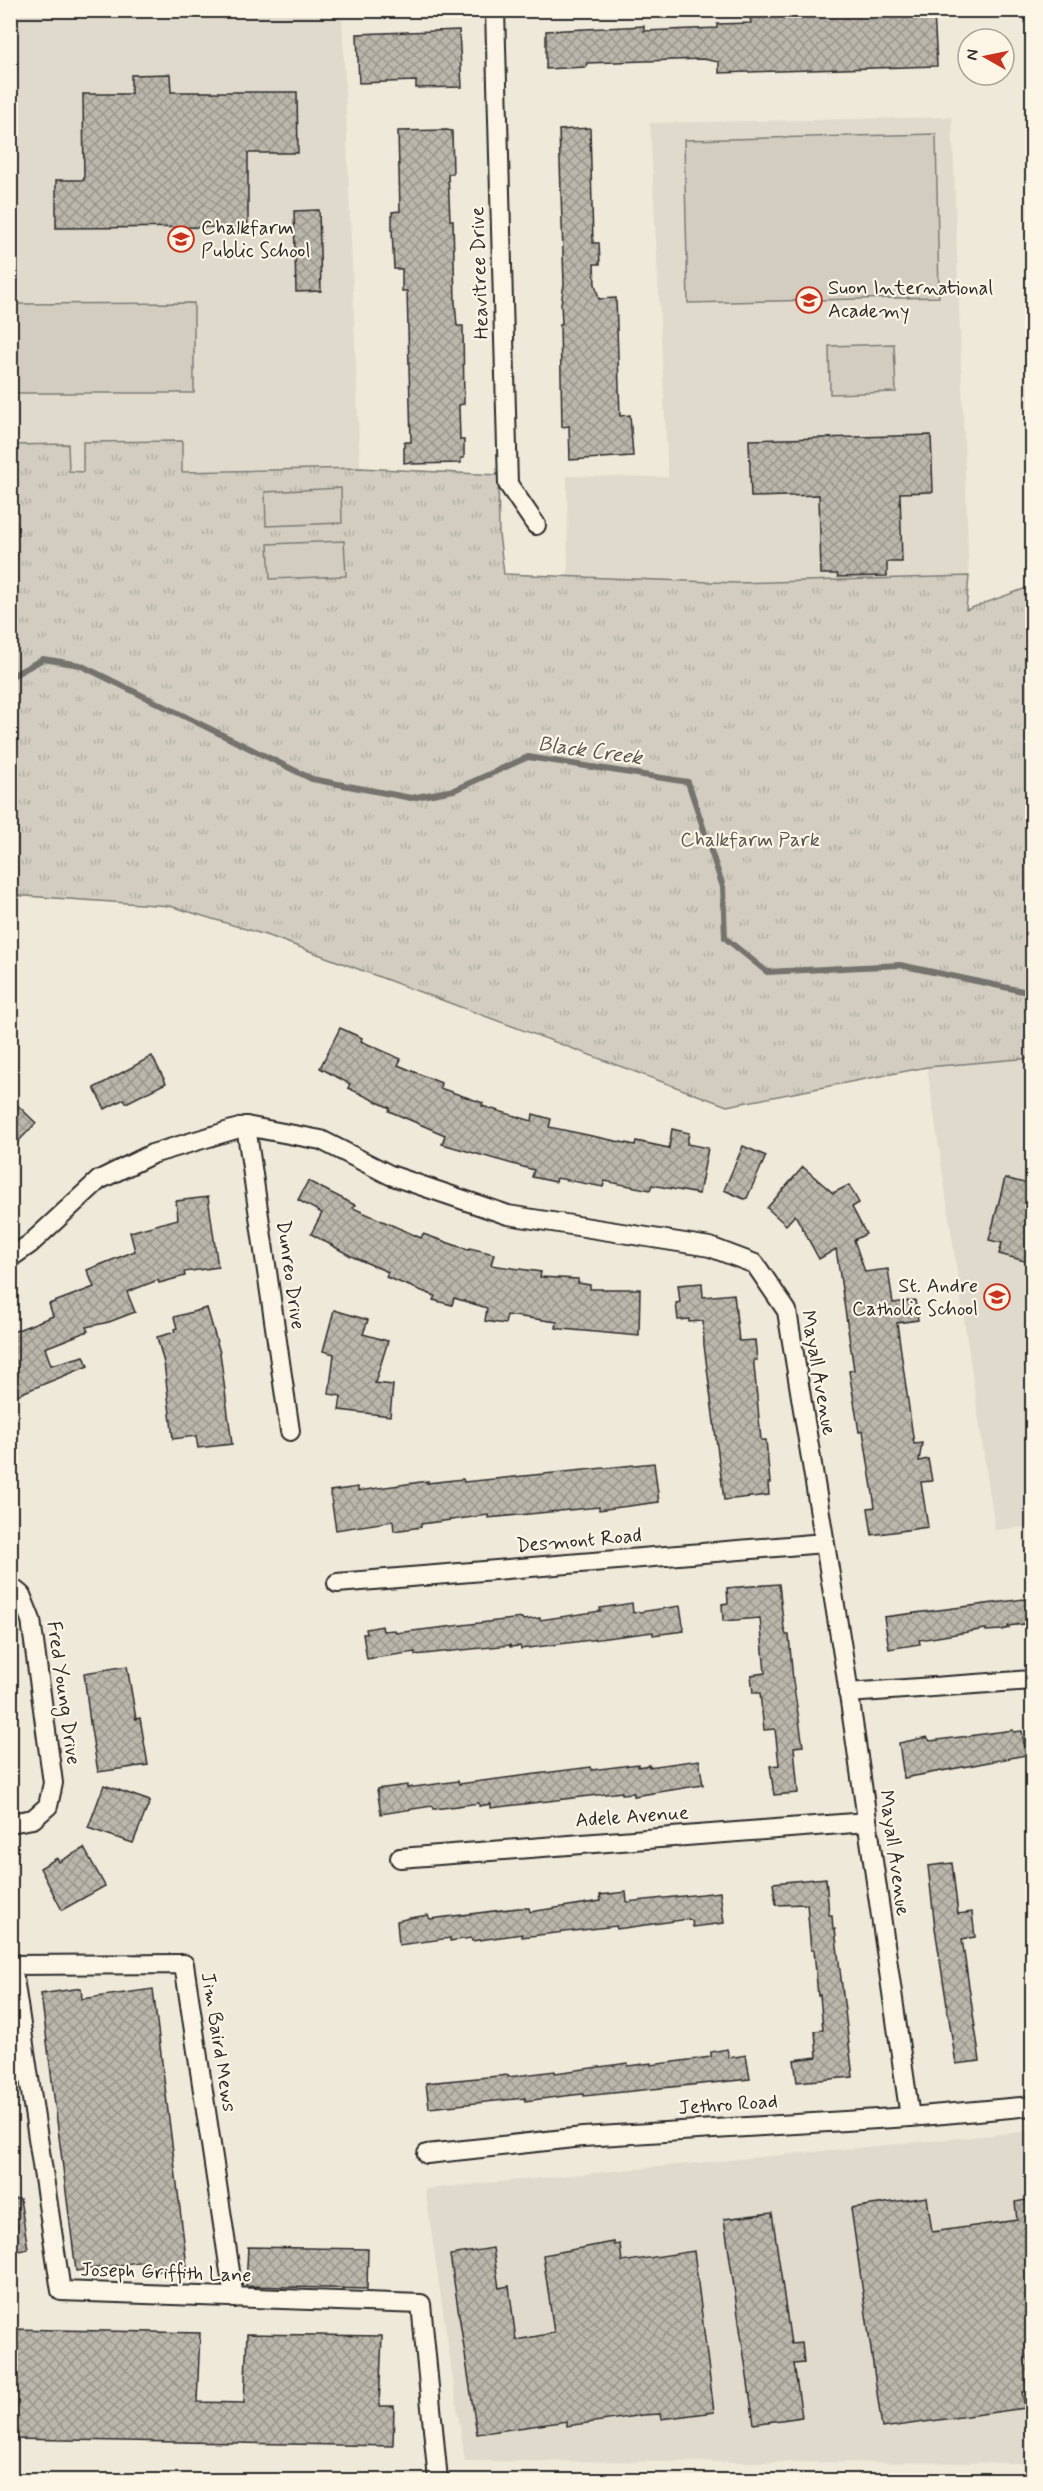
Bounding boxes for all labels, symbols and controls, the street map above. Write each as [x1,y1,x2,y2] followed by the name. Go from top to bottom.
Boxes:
[956,27,1016,87] north arrow
[961,48,984,62] text: N
[464,206,496,340] street label: Heavitree Drive
[201,215,310,265] place label: Chalkfarm Public School
[166,224,196,254] school or university icon: Chalkfarm Public School
[828,275,993,325] place label: Suon International Academy
[794,285,824,315] school or university icon: Suon International Academy
[536,730,645,772] water label: Black Creek
[680,827,820,854] park label: Chalkfarm Park
[269,1219,311,1331] street label: Dunreo Drive
[852,1273,978,1323] place label: St. Andre Catholic School
[982,1282,1012,1312] school or university icon: St. Andre Catholic School
[794,1308,842,1438] street label: Mayall Avenue
[515,1522,643,1560] street label: Desmont Road
[39,1619,86,1767] street label: Fred Young Drive
[872,1788,916,1918] street label: Mayall Avenue
[574,1800,690,1834] street label: Adele Avenue
[194,1970,242,2114] street label: Jim Baird Mews
[677,2088,779,2122] street label: Jethro Road
[80,2257,252,2289] street label: Joseph Griffith Lane

